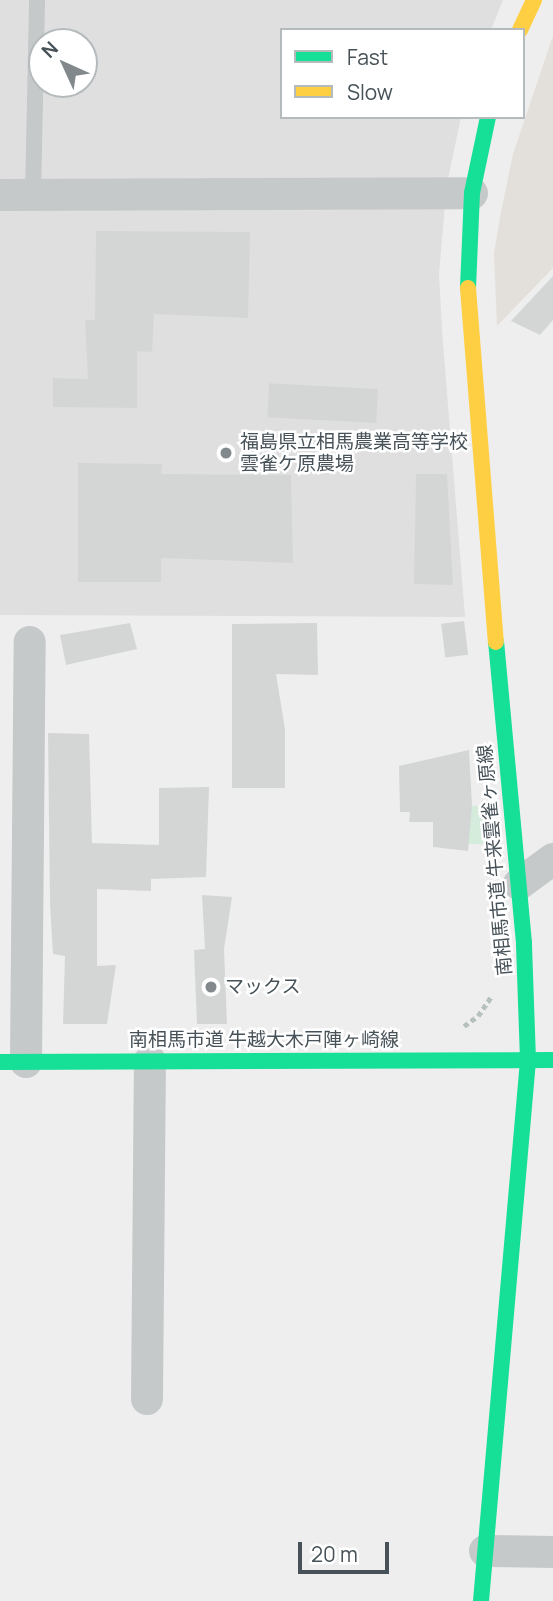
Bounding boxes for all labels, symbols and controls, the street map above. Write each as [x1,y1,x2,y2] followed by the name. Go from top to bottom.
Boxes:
[28,28,98,98] north arrow
[280,28,525,119] legend
[36,36,64,64] text: N
[347,43,388,71] text: Fast
[347,78,393,106] text: Slow
[240,431,468,475] place label: 福島県立相馬農業高等学校 雲雀ケ原農場
[218,445,234,461] marker: 福島県立相馬農業高等学校 雲雀ケ原農場
[474,744,516,976] street label: 南相馬市道 牛来雲雀ヶ原線
[225,976,301,998] place label: マックス
[203,979,219,995] marker: マックス
[129,1029,399,1051] street label: 南相馬市道 牛越大木戸陣ヶ崎線
[301,1528,392,1572] scale bar
[311,1540,358,1568] text: 20 m

